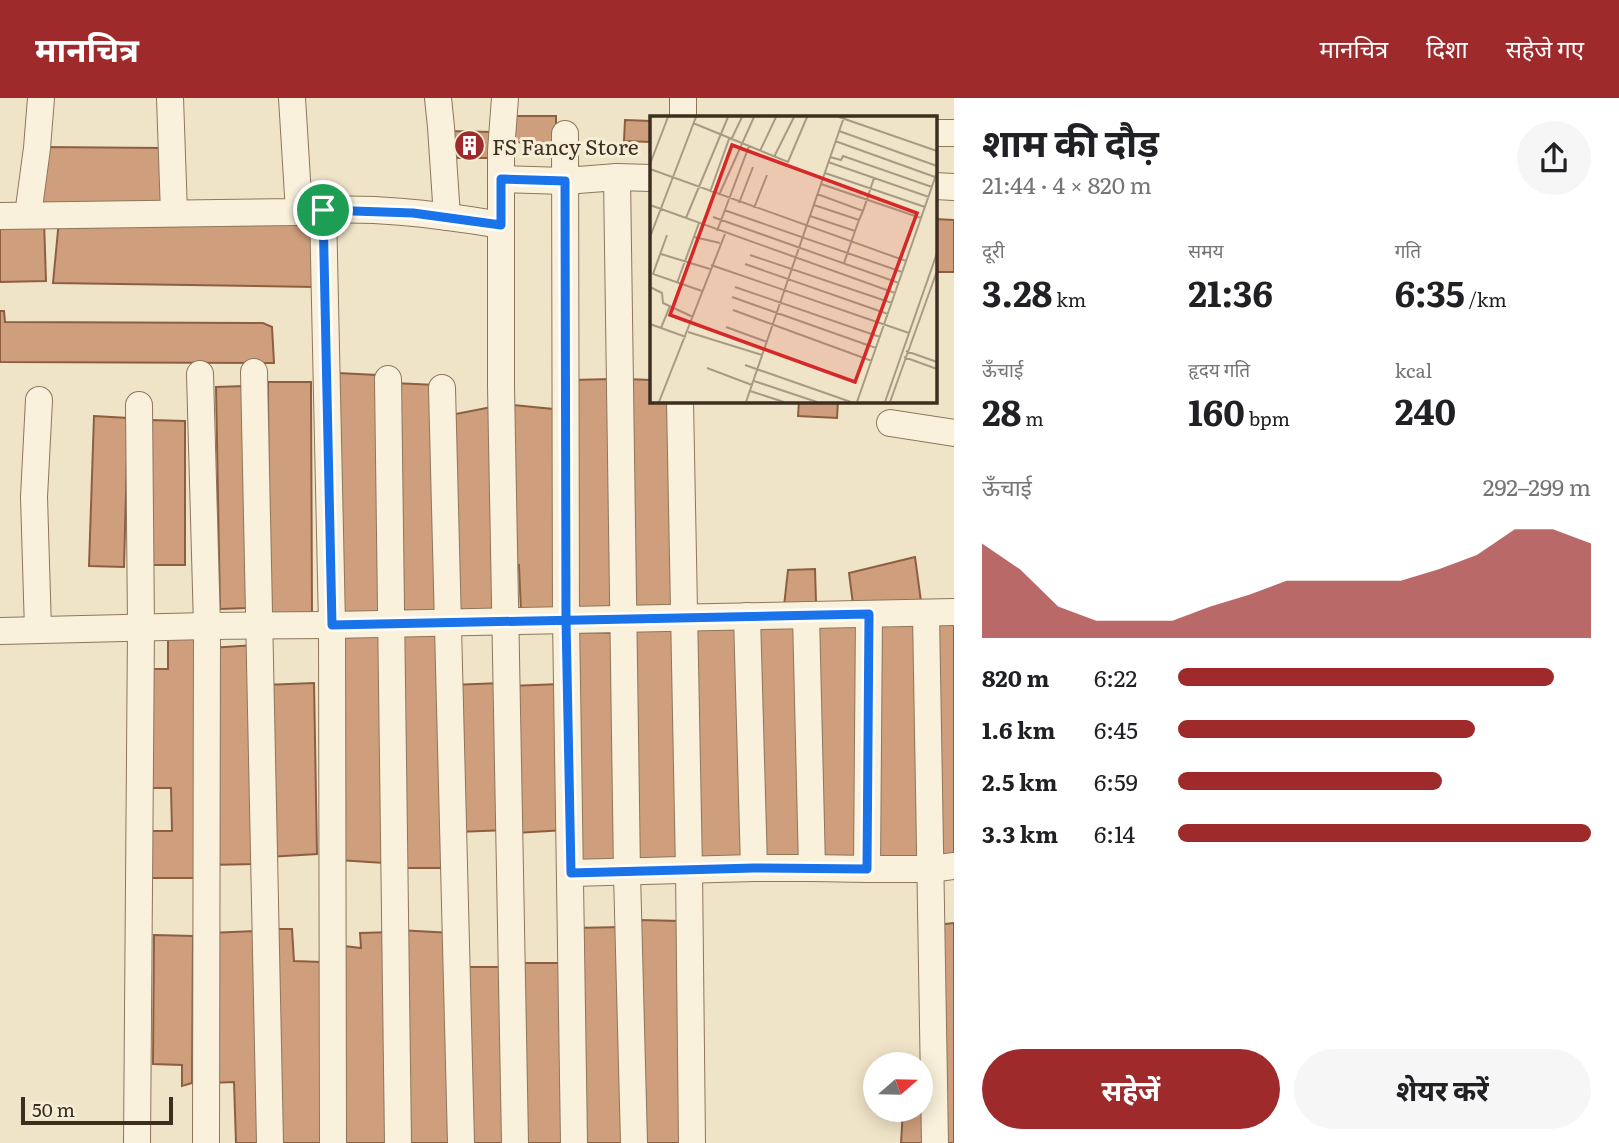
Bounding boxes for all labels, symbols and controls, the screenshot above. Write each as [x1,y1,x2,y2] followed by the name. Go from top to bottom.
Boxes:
[35,23,139,72] text: मानचित्र
[1320,30,1388,65] text: मानचित्र
[1426,30,1468,65] text: दिशा
[1506,30,1584,65] text: सहेजे गए
[982,112,1159,169] text: शाम की दौड़
[650,116,936,402] inset map
[1517,121,1591,195] button: share
[452,128,486,162] building icon: FS Fancy Store
[492,130,639,161] place label: FS Fancy Store
[982,167,1152,201] text: 21:44 · 4 × 820 m
[293,180,353,240] pin
[304,191,342,229] icon: arrive
[982,236,1005,264] text: दूरी
[1188,236,1224,264] text: समय
[1395,236,1421,264] text: गति
[982,266,1052,318] text: 3.28
[1188,266,1273,318] text: 21:36
[1395,266,1465,318] text: 6:35
[1052,285,1086,313] text: km
[1465,285,1507,313] text: /km
[982,355,1023,383] text: ऊँचाई
[1188,355,1250,383] text: हृदय गति
[1395,356,1432,384] text: kcal
[1395,384,1456,436] text: 240
[982,385,1021,437] text: 28
[1188,385,1245,437] text: 160
[1021,404,1044,432] text: m
[1245,404,1290,432] text: bpm
[982,469,1032,503] text: ऊँचाई
[1483,469,1591,503] text: 292–299 m
[982,660,1049,694] text: 820 m
[1094,660,1137,694] text: 6:22
[982,712,1055,746] text: 1.6 km
[1094,712,1138,746] text: 6:45
[982,764,1057,798] text: 2.5 km
[1094,764,1138,798] text: 6:59
[982,816,1058,850] text: 3.3 km
[1094,816,1135,850] text: 6:14
[982,1049,1280,1129] button: सहेजें
[1294,1049,1591,1129] button: शेयर करें
[863,1052,933,1122] north arrow
[863,1052,933,1122] map controls
[21,1094,173,1126] scale bar
[32,1095,75,1123] text: 50 m

